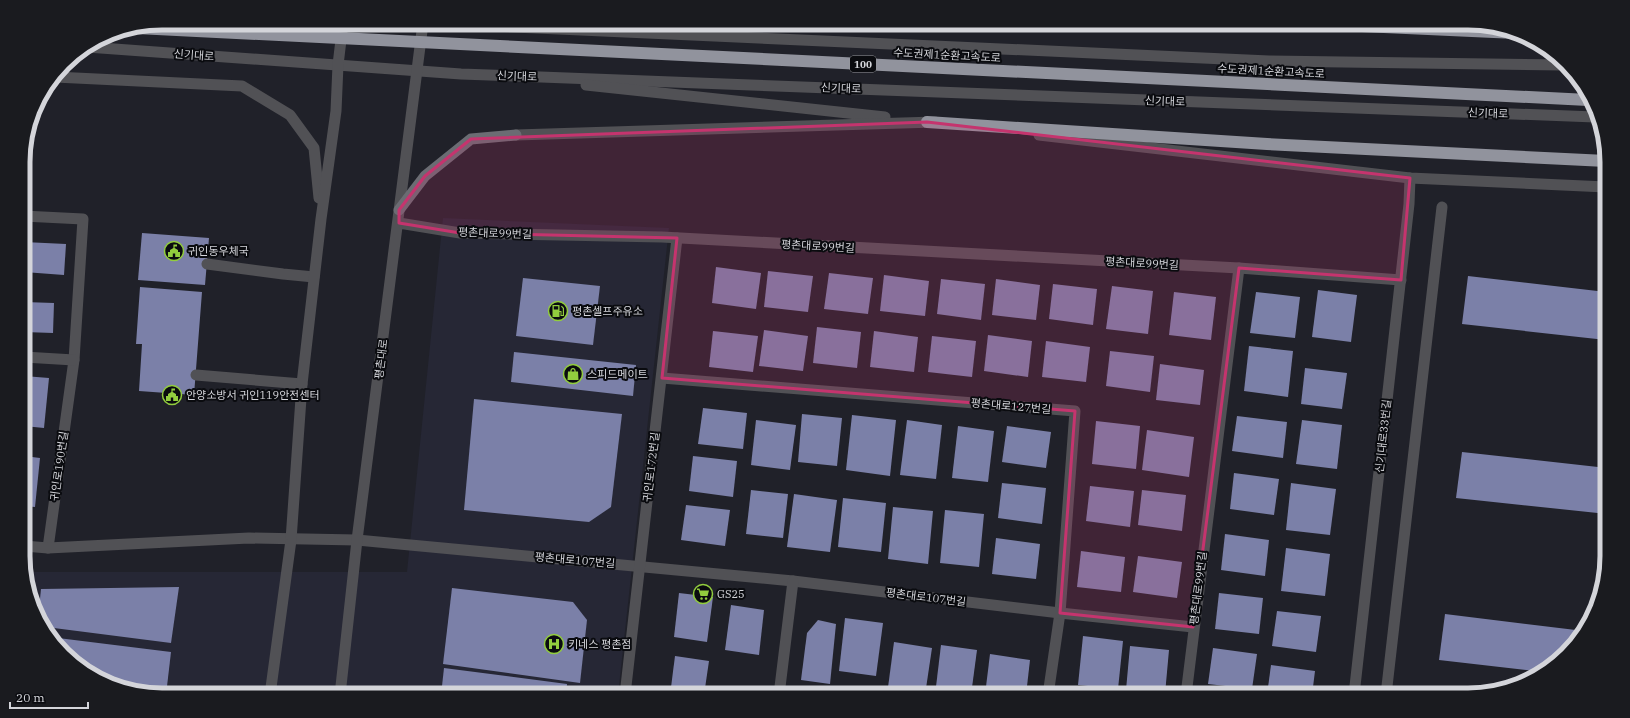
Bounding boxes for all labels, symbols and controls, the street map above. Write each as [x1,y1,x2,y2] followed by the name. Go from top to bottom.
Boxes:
[893,45,1001,65] street label: 수도권제1순환고속도로
[173,47,215,63] street label: 신기대로
[850,56,876,72] road number: 100
[1217,61,1325,81] street label: 수도권제1순환고속도로
[497,68,537,84] street label: 신기대로
[821,80,861,96] street label: 신기대로
[1145,93,1185,109] street label: 신기대로
[1468,105,1508,121] street label: 신기대로
[458,225,532,241] street label: 평촌대로99번길
[781,237,855,255] street label: 평촌대로99번길
[163,240,185,262] public building icon: 귀인동우체국
[188,244,249,258] place label: 귀인동우체국
[1105,254,1179,272] street label: 평촌대로99번길
[547,300,569,322] fuel station icon: 평촌셀프주유소
[572,304,643,318] place label: 평촌셀프주유소
[372,338,390,380] street label: 평촌대로
[562,363,584,385] shop icon: 스피드메이트
[587,367,648,381] place label: 스피드메이트
[161,384,183,406] public building icon: 안양소방서 귀인119안전센터
[186,388,320,402] place label: 안양소방서 귀인119안전센터
[970,396,1052,416] street label: 평촌대로127번길
[1372,399,1394,473] street label: 신기대로33번길
[47,430,71,502] street label: 귀인로190번길
[640,431,662,503] street label: 귀인로172번길
[534,550,616,570] street label: 평촌대로107번길
[1187,550,1209,626] street label: 평촌대로99번길
[692,583,714,605] supermarket icon: GS25
[885,585,967,609] street label: 평촌대로107번길
[717,587,745,601] place label: GS25
[543,633,565,655] hospital icon: 키네스 평촌점
[568,637,631,651] place label: 키네스 평촌점
[10,684,88,710] scale bar
[16,690,45,705] text: 20 m

